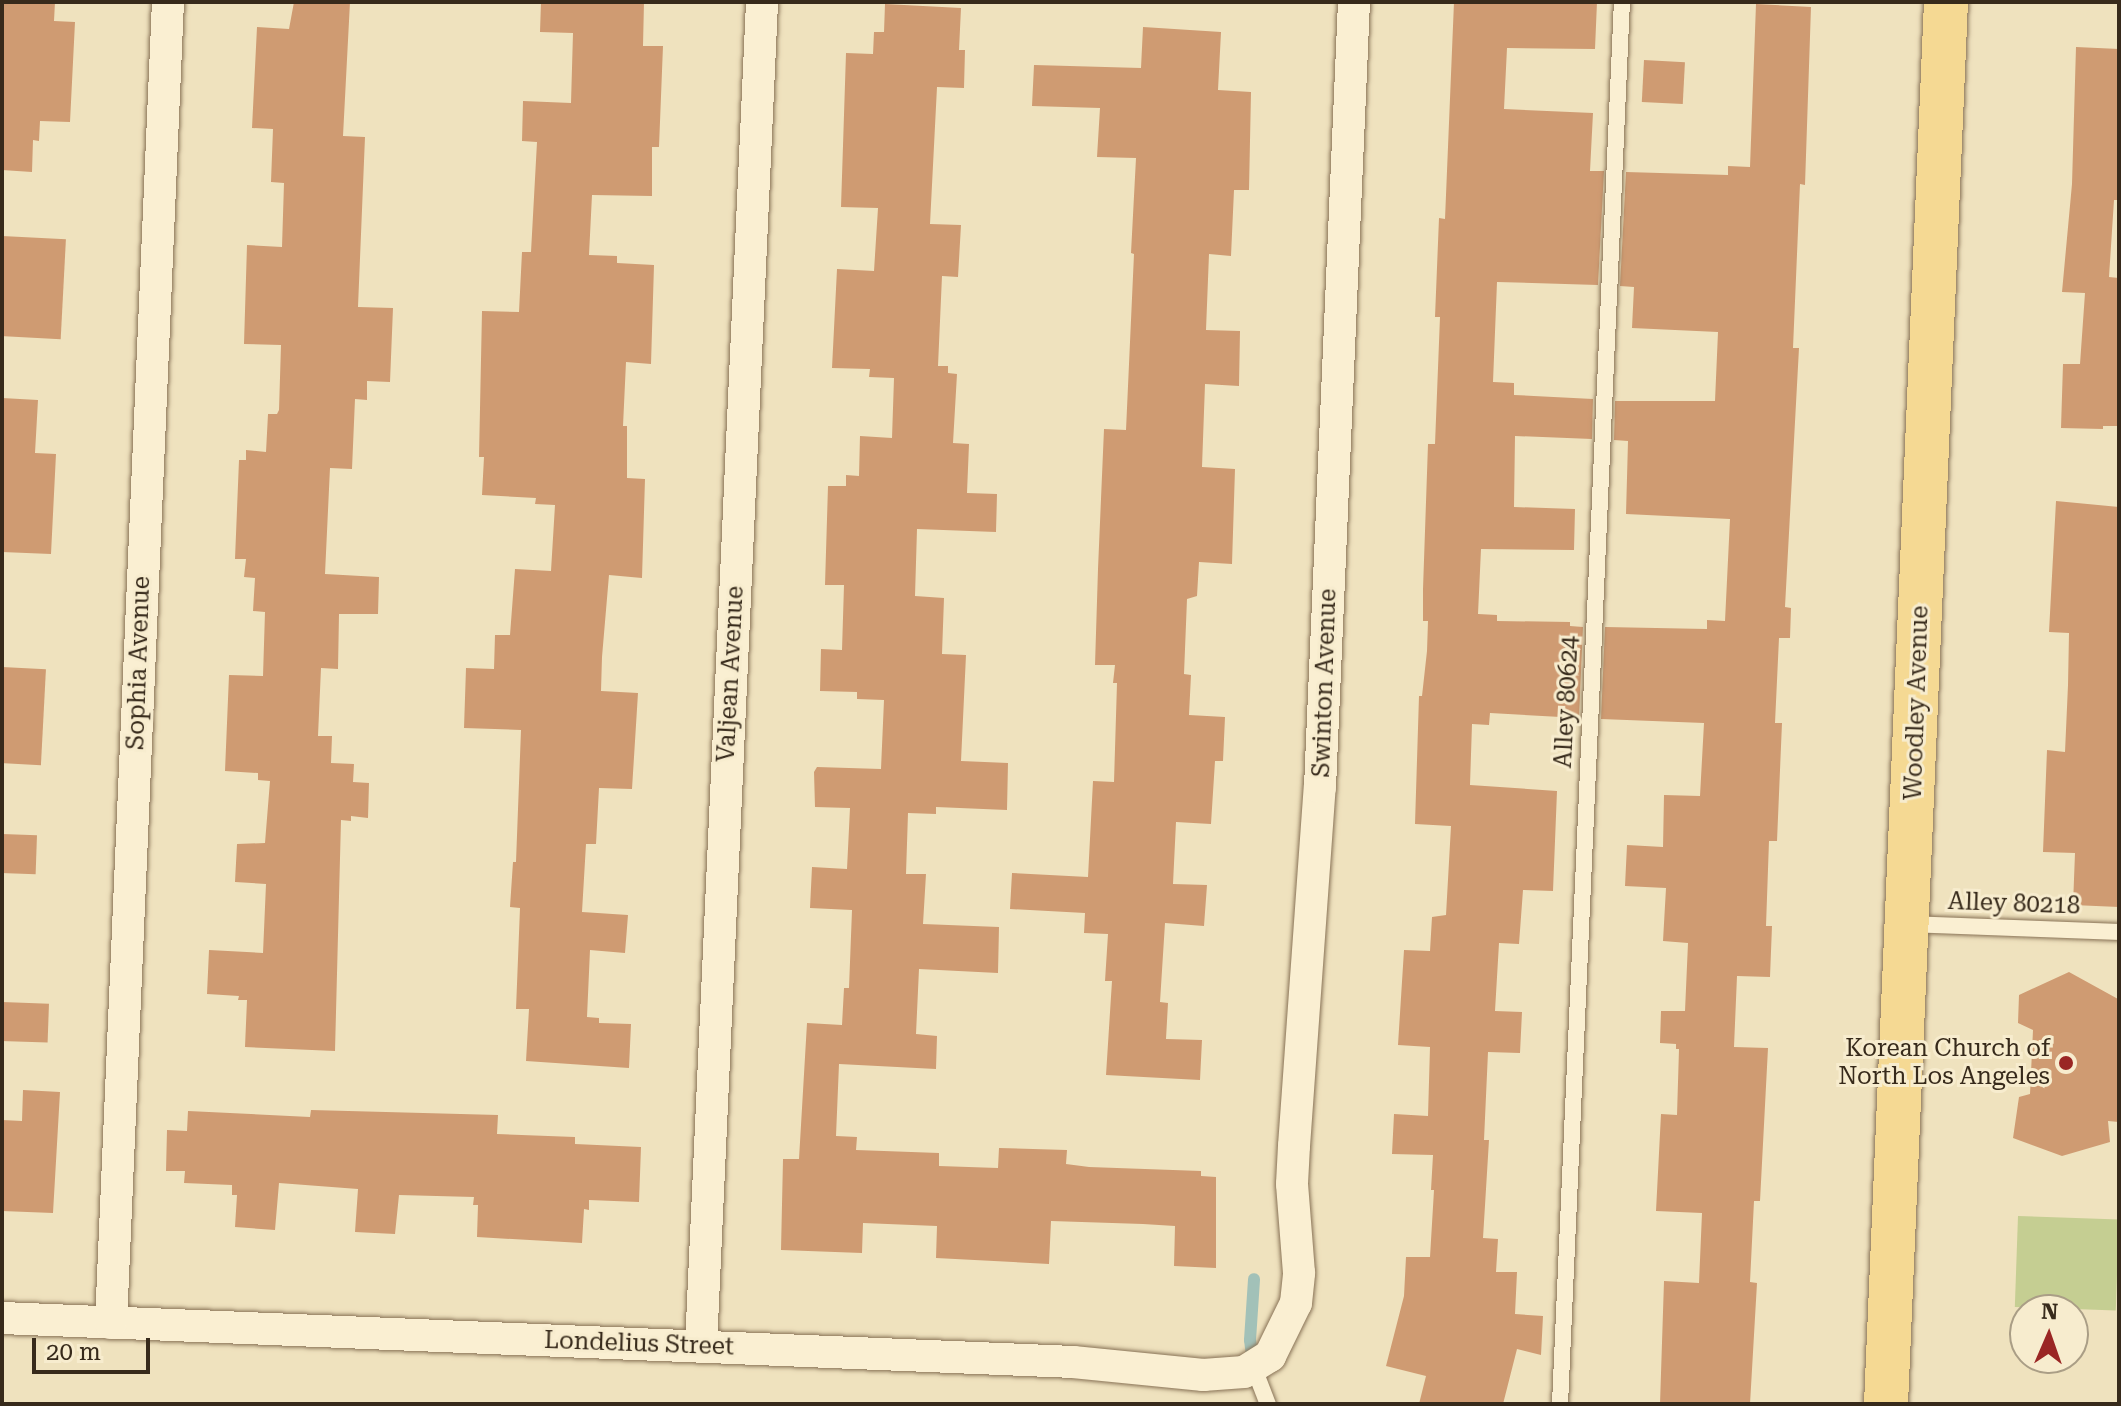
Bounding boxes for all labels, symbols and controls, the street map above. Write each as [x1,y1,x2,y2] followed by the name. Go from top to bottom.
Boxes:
[122,576,156,750] street label: Sophia Avenue
[712,585,750,763] street label: Valjean Avenue
[1307,588,1343,778] street label: Swinton Avenue
[1899,605,1935,801] street label: Woodley Avenue
[1549,635,1585,769] street label: Alley 80624
[1947,887,2081,921] street label: Alley 80218
[1838,1035,2050,1091] place label: Korean Church of North Los Angeles
[2057,1054,2075,1072] marker: Korean Church of North Los Angeles
[2009,1294,2089,1374] north arrow
[2041,1299,2059,1324] text: N
[36,1322,154,1372] scale bar
[544,1326,734,1362] street label: Londelius Street
[46,1338,101,1366] text: 20 m

